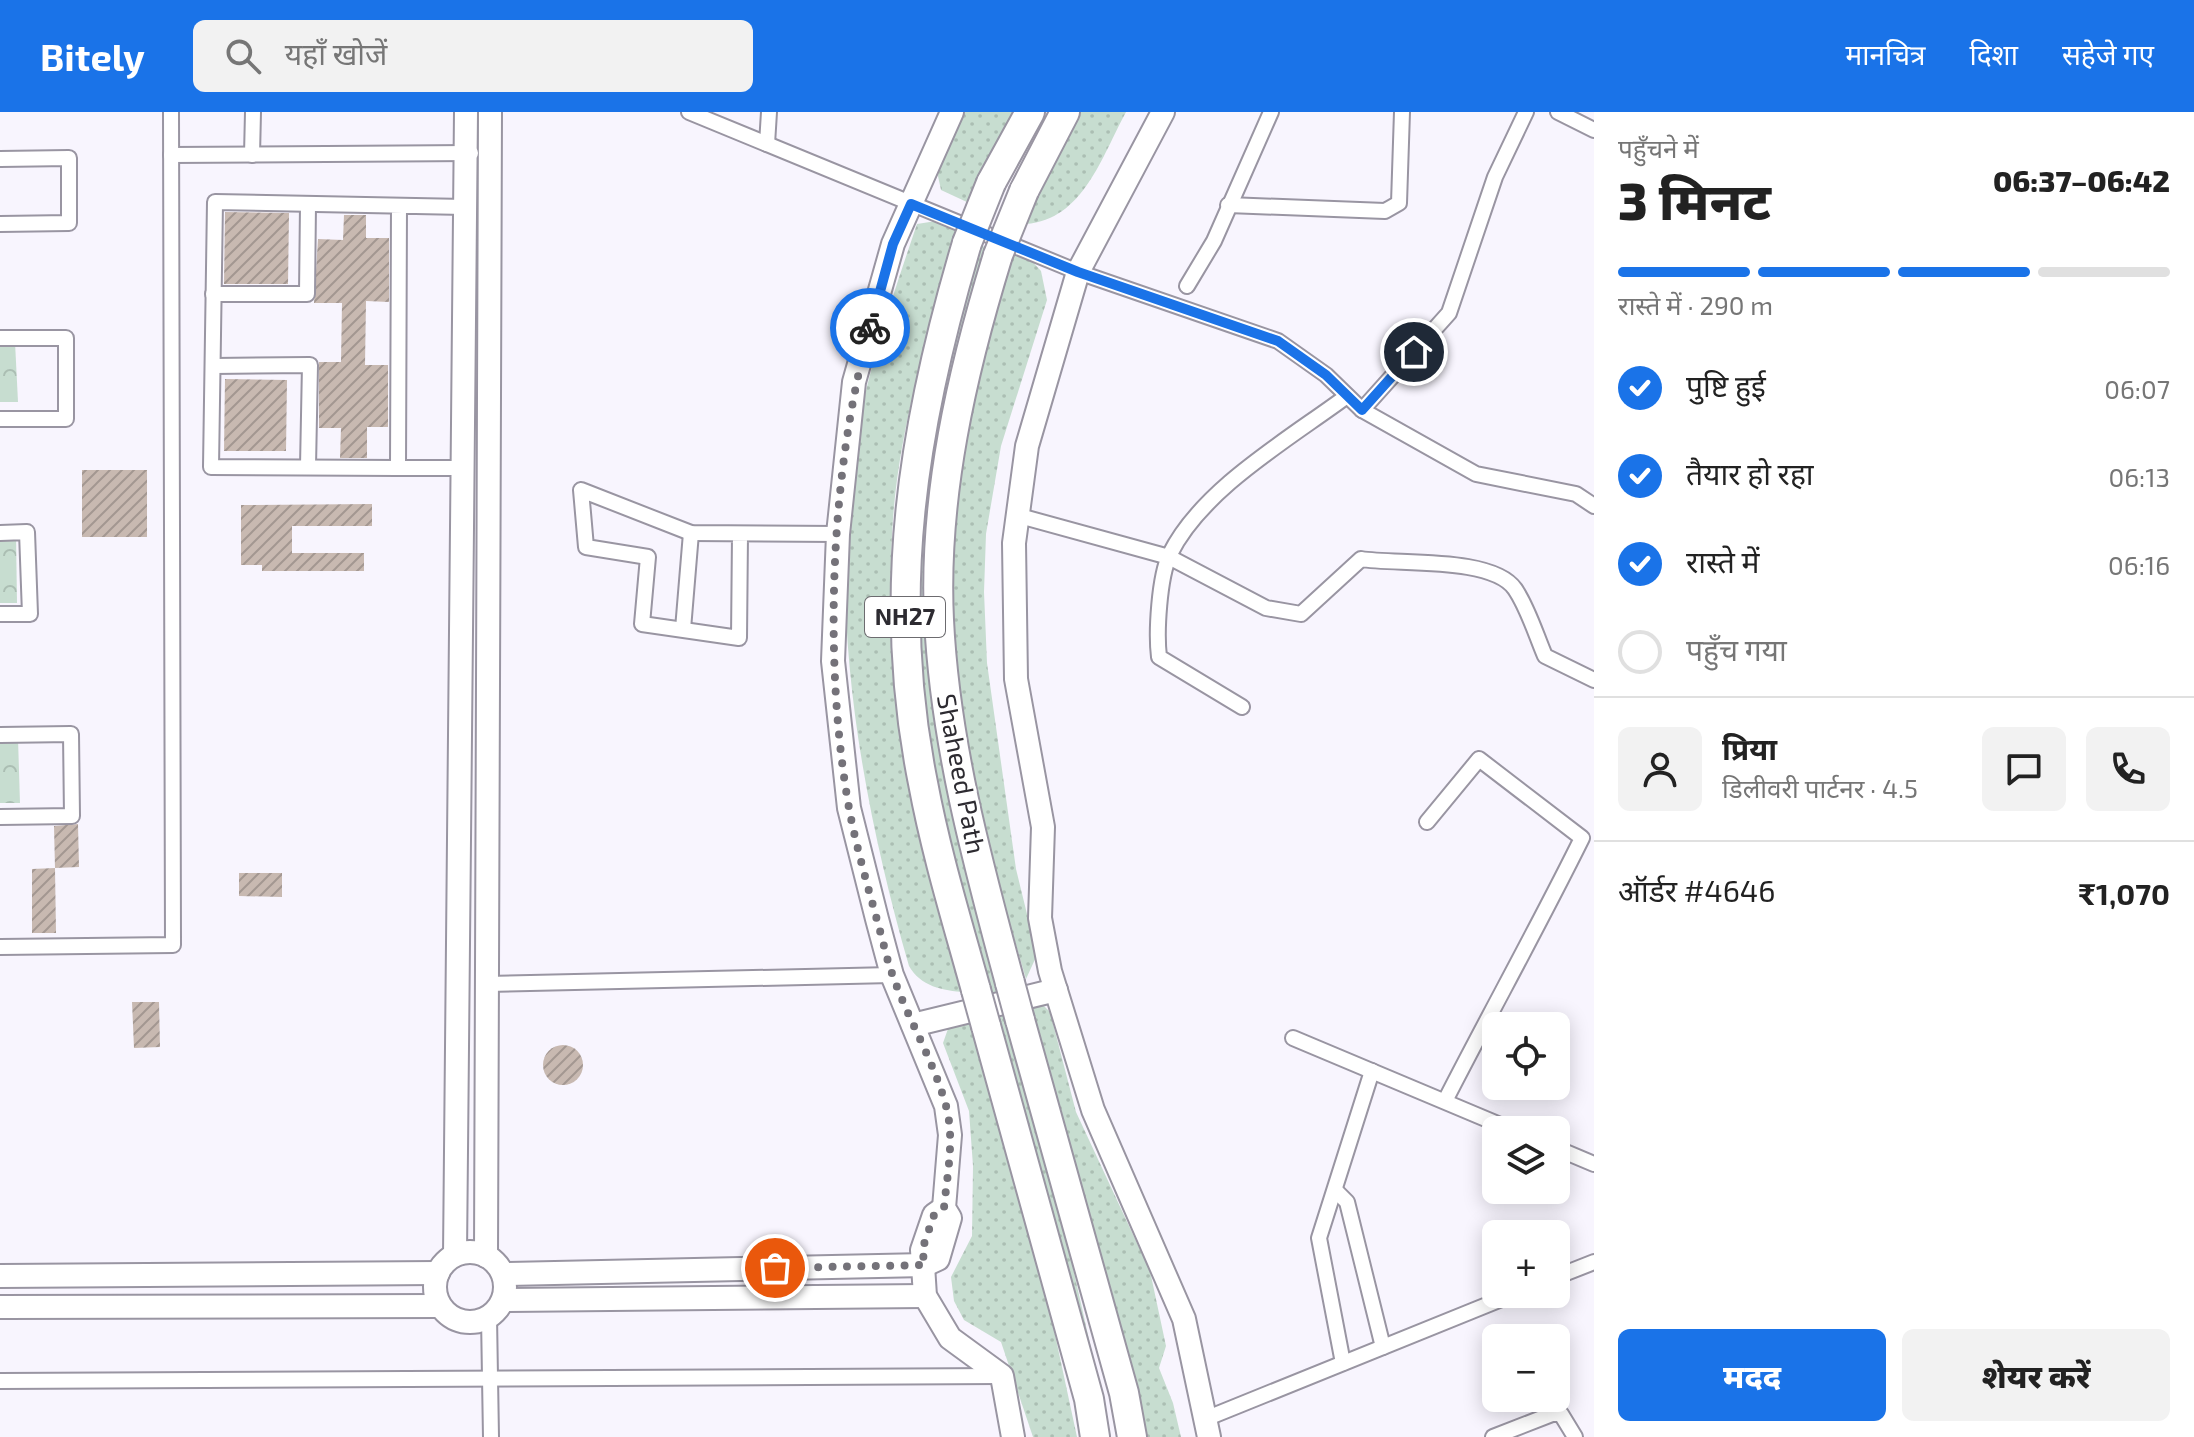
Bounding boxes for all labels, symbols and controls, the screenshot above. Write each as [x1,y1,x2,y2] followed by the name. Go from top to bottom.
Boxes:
[193,20,753,92] search box
[40,33,145,79] text: Bitely
[221,34,265,78] icon: search
[285,35,387,71] text: यहाँ खोजें
[1845,37,1926,71] text: मानचित्र
[1970,37,2018,71] text: दिशा
[2062,37,2154,71] text: सहेजे गए
[1618,132,1699,163] text: पहुँचने में
[1993,162,2170,198] text: 06:37–06:42
[1618,168,1771,230] text: 3 मिनट
[830,288,910,368] courier
[1618,289,1773,320] text: रास्ते में · 290 m
[848,306,892,350] icon: bike
[1380,318,1448,386] pin
[1392,330,1436,374] icon: home
[1618,366,1662,410] icon: check
[1686,367,1766,403] text: पुष्टि हुई
[2104,373,2170,404] text: 06:07
[1618,454,1662,498] icon: check
[1686,455,1814,491] text: तैयार हो रहा
[2109,461,2170,492] text: 06:13
[1618,542,1662,586] icon: check
[1686,543,1759,579] text: रास्ते में
[2108,549,2170,580] text: 06:16
[865,597,945,637] road number: NH27
[1686,631,1787,667] text: पहुँच गया
[932,691,993,856] street label: Shaheed Path
[1618,727,1702,811] button: person
[1982,727,2066,811] button: chat
[2086,727,2170,811] button: phone
[1722,730,1777,766] text: प्रिया
[1722,772,1918,803] text: डिलीवरी पार्टनर · 4.5
[1618,872,1775,908] text: ऑर्डर #4646
[2078,875,2170,911] text: ₹1,070
[1482,1012,1570,1412] map controls
[1482,1012,1570,1100] button: locate
[1482,1116,1570,1204] button: layers
[1482,1220,1570,1308] button: +
[741,1234,809,1302] pin
[753,1246,797,1290] icon: bag
[1482,1324,1570,1412] button: −
[1618,1329,1886,1421] button: मदद
[1902,1329,2170,1421] button: शेयर करें

